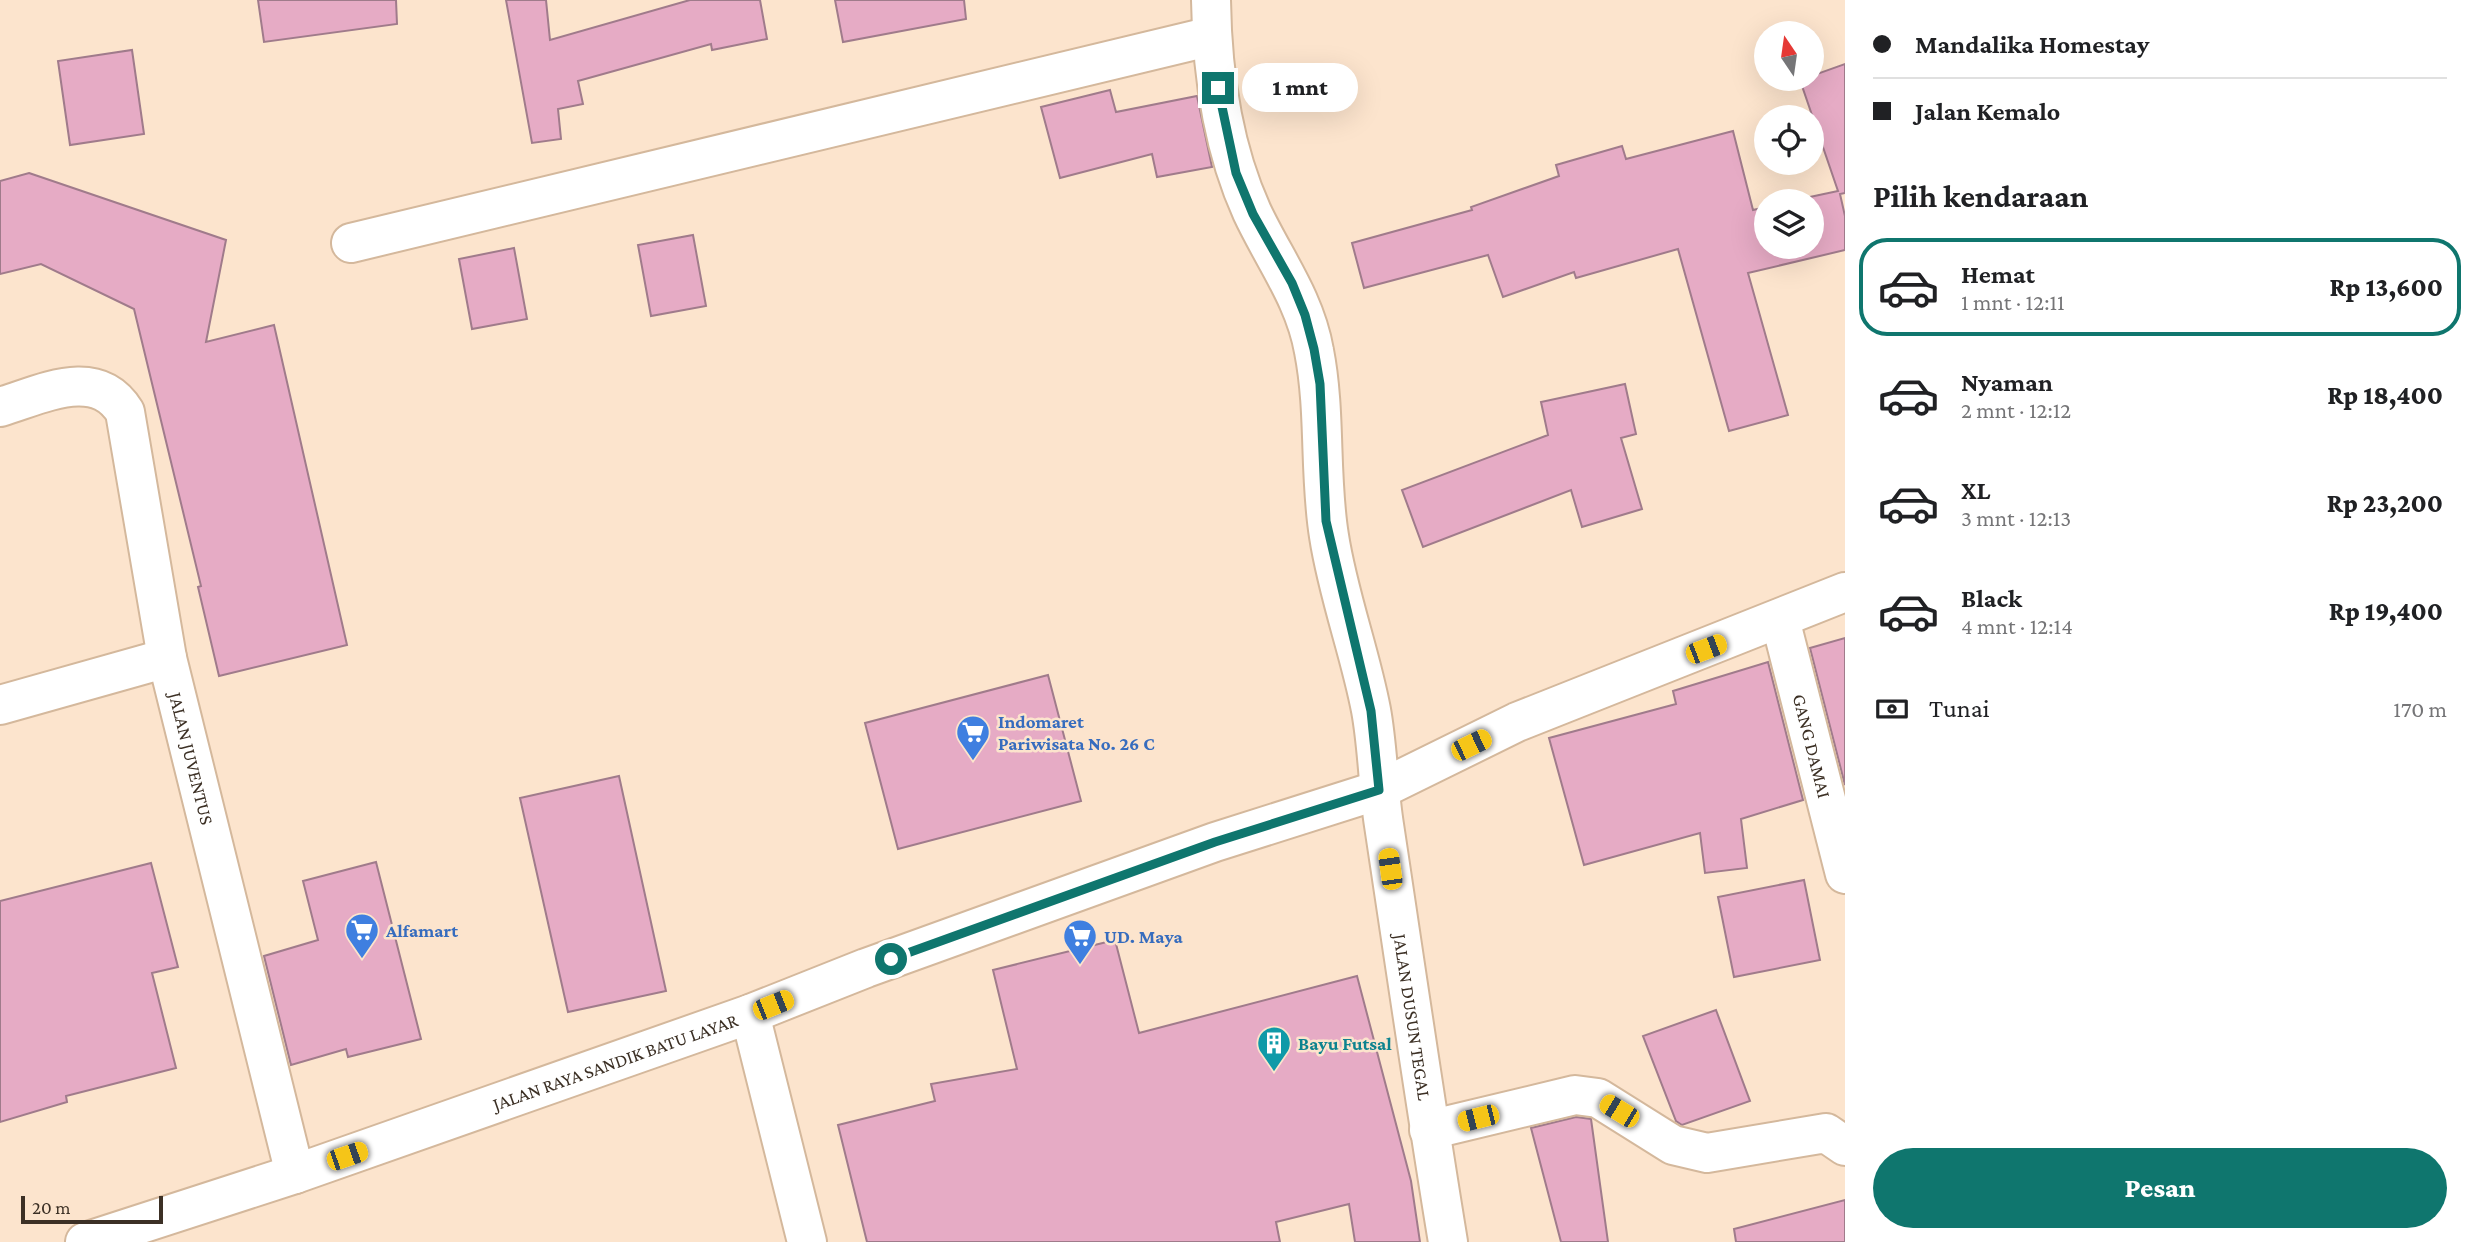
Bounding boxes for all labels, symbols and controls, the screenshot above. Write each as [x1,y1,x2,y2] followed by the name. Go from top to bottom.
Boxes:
[1754,21,1824,91] north arrow
[1754,21,1824,259] map controls
[1915,30,2149,59] text: Mandalika Homestay
[1242,64,1358,112] callout: 1 mnt
[1202,72,1234,104] route end
[1272,74,1328,100] text: 1 mnt
[1915,97,2060,126] text: Jalan Kemalo
[1754,105,1824,175] button: locate
[1873,178,2088,214] text: Pilih kendaraan
[1754,189,1824,259] button: layers
[1877,256,1940,319] icon: car
[1961,260,2035,289] text: Hemat
[2329,273,2443,302] text: Rp 13,600
[1961,289,2065,315] text: 1 mnt · 12:11
[1877,364,1940,427] icon: car
[1961,368,2053,397] text: Nyaman
[2327,381,2443,410] text: Rp 18,400
[1961,397,2071,423] text: 2 mnt · 12:12
[1877,472,1940,535] icon: car
[1961,476,1990,505] text: XL
[2327,489,2443,518] text: Rp 23,200
[1961,505,2071,531] text: 3 mnt · 12:13
[1877,580,1940,643] icon: car
[1961,584,2022,613] text: Black
[2329,597,2443,626] text: Rp 19,400
[1961,613,2073,639] text: 4 mnt · 12:14
[1683,632,1730,666] car
[164,688,218,827] street label: JALAN JUVENTUS
[1873,690,1911,728] icon: cash
[1789,692,1835,800] street label: GANG DAMAI
[1929,694,1990,723] text: Tunai
[2393,696,2447,722] text: 170 m
[998,711,1155,754] place label: Indomaret Pariwisata No. 26 C
[954,713,992,762] supermarket icon: Indomaret Pariwisata No. 26 C
[1448,726,1495,764] car
[1377,847,1404,891] car
[343,911,381,960] supermarket icon: Alfamart
[1061,917,1099,966] supermarket icon: UD. Maya
[385,920,458,941] place label: Alfamart
[1104,926,1184,947] place label: UD. Maya
[1389,930,1435,1102] street label: JALAN DUSUN TEGAL
[875,943,907,975] route start
[750,987,797,1023] car
[488,1009,741,1115] street label: JALAN RAYA SANDIK BATU LAYAR
[1255,1024,1293,1073] building icon: Bayu Futsal
[1298,1033,1392,1054] place label: Bayu Futsal
[1596,1091,1643,1131] car
[1456,1103,1501,1133] car
[324,1139,371,1173] car
[1873,1148,2447,1228] button: Pesan
[21,1193,163,1225] scale bar
[32,1197,71,1218] text: 20 m

